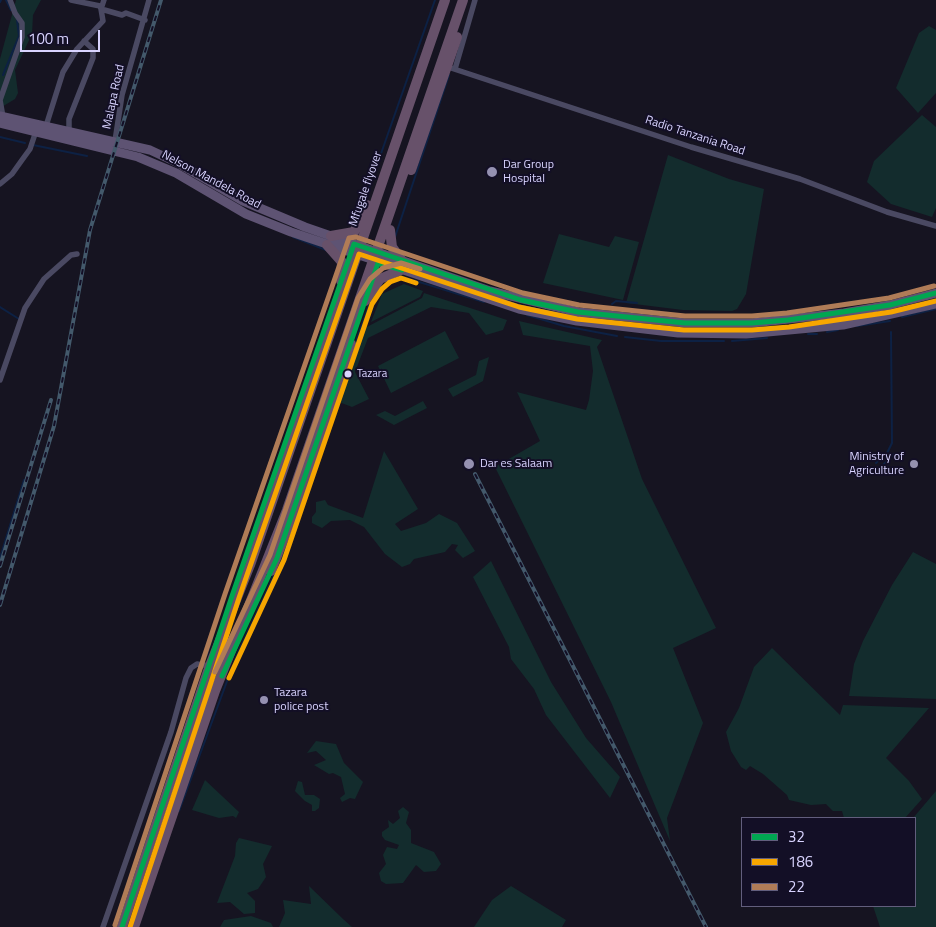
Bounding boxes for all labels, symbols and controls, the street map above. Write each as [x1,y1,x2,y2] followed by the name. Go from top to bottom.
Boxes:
[22,20,102,52] scale bar
[28,27,69,50] text: 100 m
[100,63,128,131] street label: Malapa Road
[643,113,747,159] street label: Radio Tanzania Road
[159,148,263,212] street label: Nelson Mandela Road
[346,149,386,229] street label: Mfugale flyover
[503,158,554,186] place label: Dar Group Hospital
[485,165,499,179] marker: Dar Group Hospital
[357,367,387,381] place label: Tazara
[343,369,353,379] marker: Tazara
[849,450,904,478] place label: Ministry of Agriculture
[462,457,476,471] marker: Dar es Salaam
[480,457,552,471] place label: Dar es Salaam
[908,458,920,470] marker: Ministry of Agriculture
[274,686,328,714] place label: Tazara police post
[258,694,270,706] marker: Tazara police post
[741,817,916,907] legend
[788,825,805,848] text: 32
[788,850,813,873] text: 186
[788,875,805,898] text: 22

